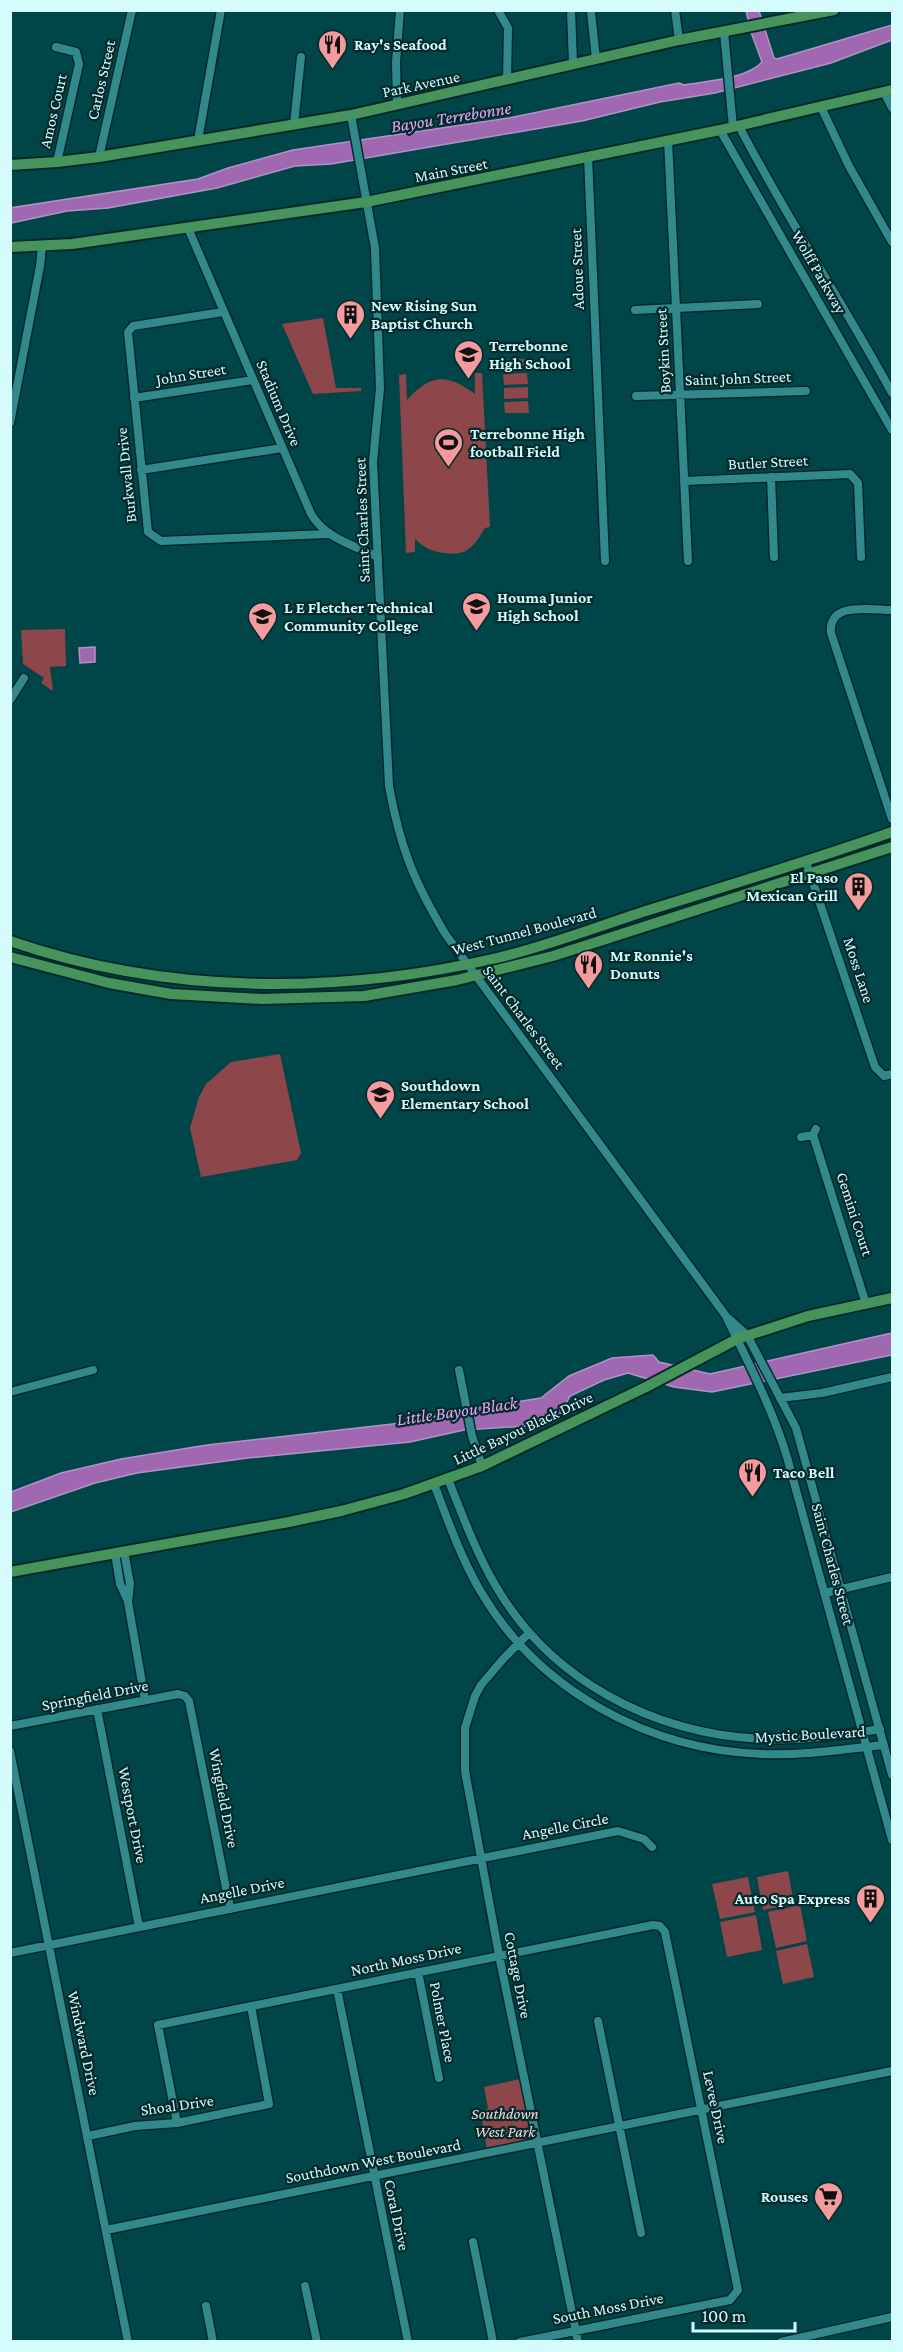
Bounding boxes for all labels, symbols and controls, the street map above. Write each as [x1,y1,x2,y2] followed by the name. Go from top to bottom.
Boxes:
[317,28,349,70] restaurant icon: Ray's Seafood
[354,36,447,53] place label: Ray's Seafood
[84,38,119,121] street label: Carlos Street
[381,68,461,100] street label: Park Avenue
[36,71,70,150] street label: Amos Court
[389,98,513,136] water label: Bayou Terrebonne
[413,154,490,185] street label: Main Street
[567,227,587,310] street label: Adoue Street
[787,227,850,318] street label: Wolff Parkway
[371,297,477,332] place label: New Rising Sun Baptist Church
[334,298,366,340] building icon: New Rising Sun Baptist Church
[652,307,675,394] street label: Boykin Street
[489,337,571,372] place label: Terrebonne High School
[452,338,484,380] school or university icon: Terrebonne High School
[253,357,305,449] street label: Stadium Drive
[153,360,228,389] street label: John Street
[685,368,792,389] street label: Saint John Street
[470,425,585,460] place label: Terrebonne High football Field
[433,426,465,468] sports icon: Terrebonne High football Field
[113,427,139,523] street label: Burkwall Drive
[728,451,809,473] street label: Butler Street
[351,457,373,583] street label: Saint Charles Street
[497,589,593,624] place label: Houma Junior High School
[460,590,492,632] school or university icon: Houma Junior High School
[284,599,434,634] place label: L E Fletcher Technical Community College
[247,600,279,642] school or university icon: L E Fletcher Technical Community College
[746,869,838,904] place label: El Paso Mexican Grill
[843,870,875,912] building icon: El Paso Mexican Grill
[450,903,599,958] street label: West Tunnel Boulevard
[840,935,878,1005] street label: Moss Lane
[610,947,693,982] place label: Mr Ronnie's Donuts
[573,948,605,990] restaurant icon: Mr Ronnie's Donuts
[480,962,569,1073] street label: Saint Charles Street
[401,1077,529,1112] place label: Southdown Elementary School
[364,1078,396,1120] school or university icon: Southdown Elementary School
[834,1170,877,1259] street label: Gemini Court
[450,1388,596,1469] street label: Little Bayou Black Drive
[395,1392,520,1429] water label: Little Bayou Black
[736,1456,768,1498] restaurant icon: Taco Bell
[773,1464,835,1481] place label: Taco Bell
[809,1501,858,1627] street label: Saint Charles Street
[40,1676,150,1715] street label: Springfield Drive
[754,1723,866,1746] street label: Mystic Boulevard
[205,1747,242,1849] street label: Wingfield Drive
[114,1765,151,1865] street label: Westport Drive
[520,1809,610,1844] street label: Angelle Circle
[198,1873,286,1907] street label: Angelle Drive
[855,1882,887,1924] building icon: Auto Spa Express
[734,1890,850,1907] place label: Auto Spa Express
[500,1930,535,2020] street label: Cottage Drive
[349,1939,463,1979] street label: North Moss Drive
[427,1980,459,2064] street label: Polmer Place
[65,1989,103,2097] street label: Windward Drive
[700,2069,732,2145] street label: Levee Drive
[139,2091,215,2119] street label: Shoal Drive
[471,2105,539,2140] park label: Southdown West Park
[284,2136,463,2186] street label: Southdown West Boulevard
[381,2178,413,2252] street label: Coral Drive
[813,2180,845,2222] supermarket icon: Rouses
[761,2188,808,2205] place label: Rouses
[551,2289,665,2327] street label: South Moss Drive
[693,2295,795,2333] scale bar
[702,2306,747,2326] text: 100 m

